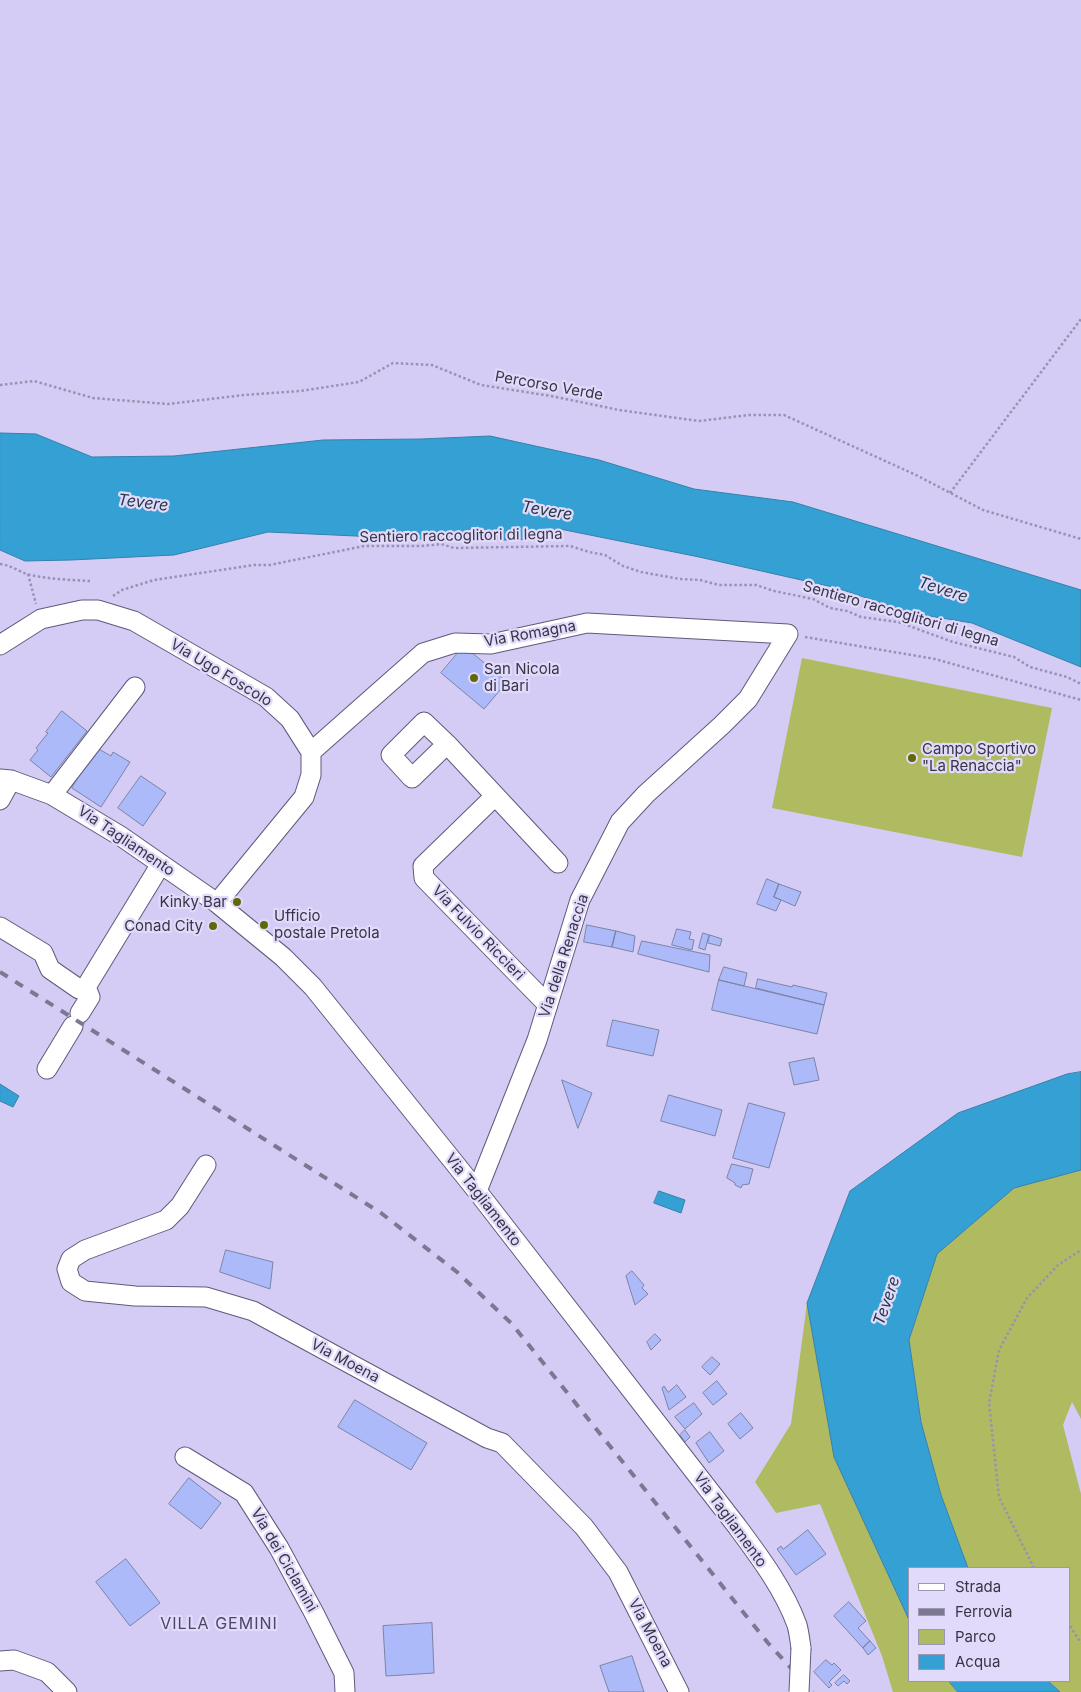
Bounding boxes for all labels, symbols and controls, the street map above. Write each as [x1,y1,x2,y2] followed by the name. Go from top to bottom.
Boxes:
[493,368,605,404] street label: Percorso Verde
[117,490,169,516] water label: Tevere
[520,497,574,525] water label: Tevere
[359,525,563,547] street label: Sentiero raccoglitori di legna
[916,573,970,607] water label: Tevere
[801,577,1001,651] street label: Sentiero raccoglitori di legna
[483,617,577,651] street label: Via Romagna
[167,636,275,710] street label: Via Ugo Foscolo
[484,660,560,695] place label: San Nicola di Bari
[468,672,480,684] marker: San Nicola di Bari
[922,740,1036,775] place label: Campo Sportivo "La Renaccia"
[906,752,918,764] marker: Campo Sportivo "La Renaccia"
[74,802,178,880] street label: Via Tagliamento
[428,882,528,984] street label: Via Fulvio Riccieri
[535,892,593,1020] street label: Via della Renaccia
[159,893,227,911] place label: Kinky Bar
[231,896,243,908] marker: Kinky Bar
[274,907,380,942] place label: Ufficio postale Pretola
[124,917,203,935] place label: Conad City
[258,919,270,931] marker: Ufficio postale Pretola
[207,920,219,932] marker: Conad City
[441,1150,525,1250] street label: Via Tagliamento
[870,1274,904,1328] water label: Tevere
[308,1335,382,1387] street label: Via Moena
[690,1469,770,1571] street label: Via Tagliamento
[247,1505,321,1615] street label: Via dei Ciclamini
[908,1567,1071,1682] legend
[955,1577,1001,1596] text: Strada
[624,1596,676,1670] street label: Via Moena
[955,1602,1012,1621] text: Ferrovia
[159,1614,279,1634] district label: VILLA GEMINI
[955,1627,996,1646] text: Parco
[955,1652,1000,1671] text: Acqua

